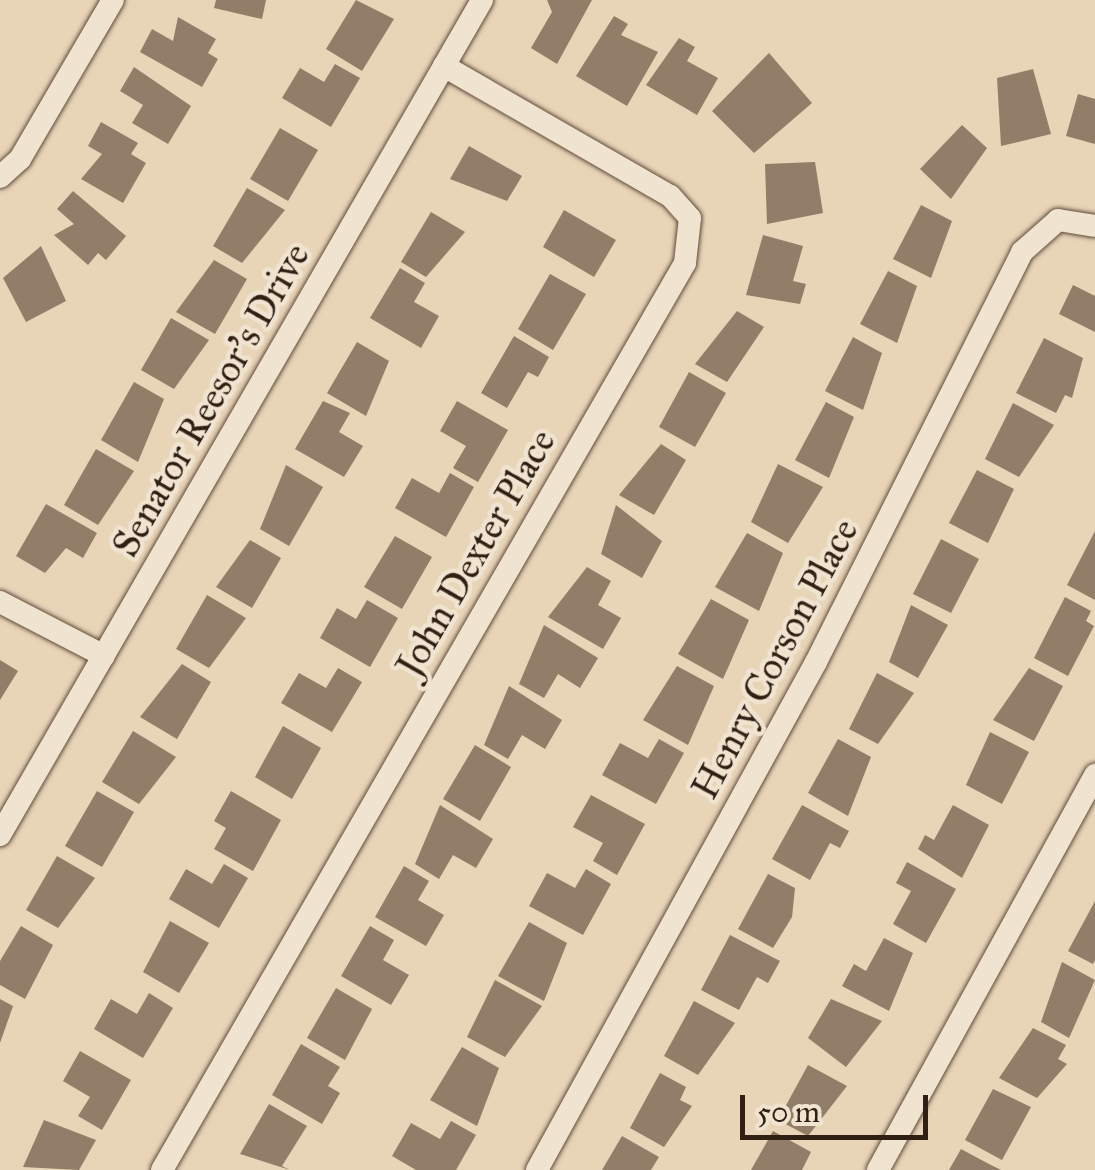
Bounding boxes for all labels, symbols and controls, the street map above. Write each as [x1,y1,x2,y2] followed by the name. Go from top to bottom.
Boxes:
[103,235,319,565] street label: Senator Reesor's Drive
[387,421,565,685] street label: John Dexter Place
[682,511,868,807] street label: Henry Corson Place
[745,1075,932,1137] scale bar
[757,1094,820,1130] text: 50 m

